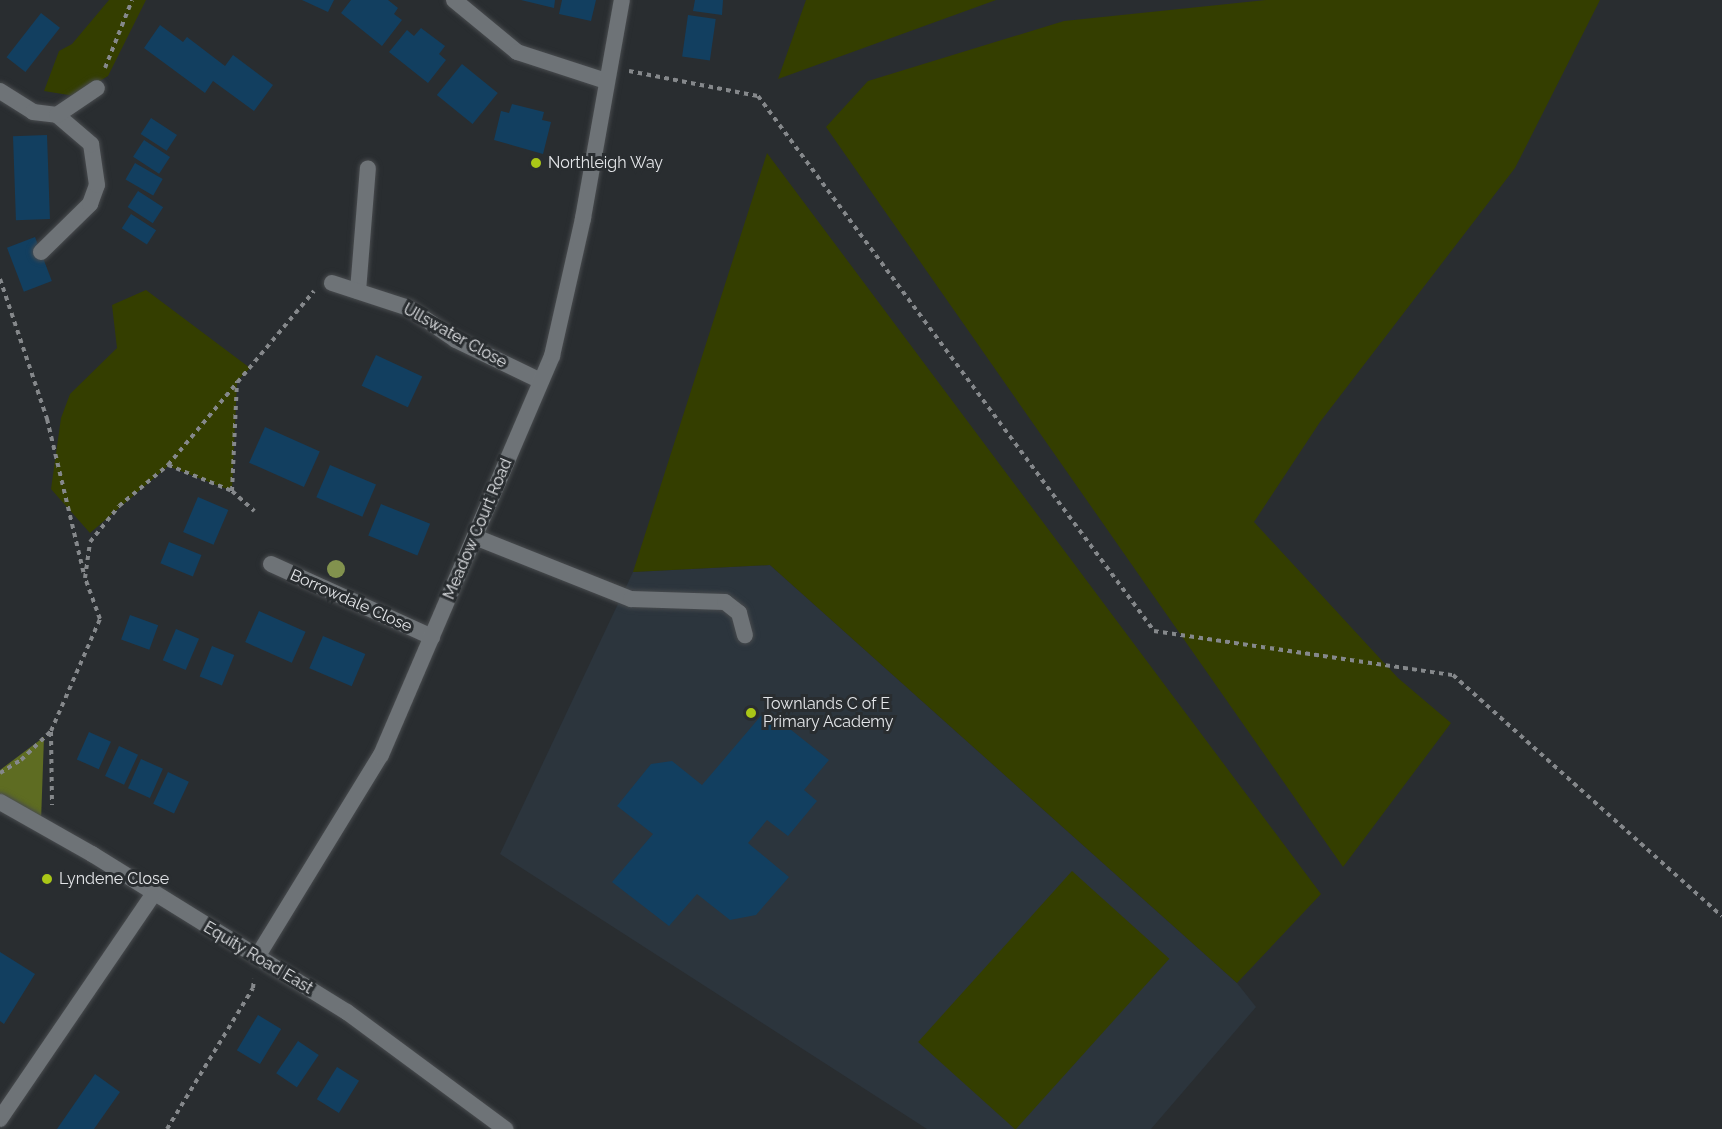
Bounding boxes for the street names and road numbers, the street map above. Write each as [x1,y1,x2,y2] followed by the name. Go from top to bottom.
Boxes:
[400,299,510,373] street label: Ullswater Close
[440,455,516,603] street label: Meadow Court Road
[287,565,415,637] street label: Borrowdale Close
[200,918,316,998] street label: Equity Road East

